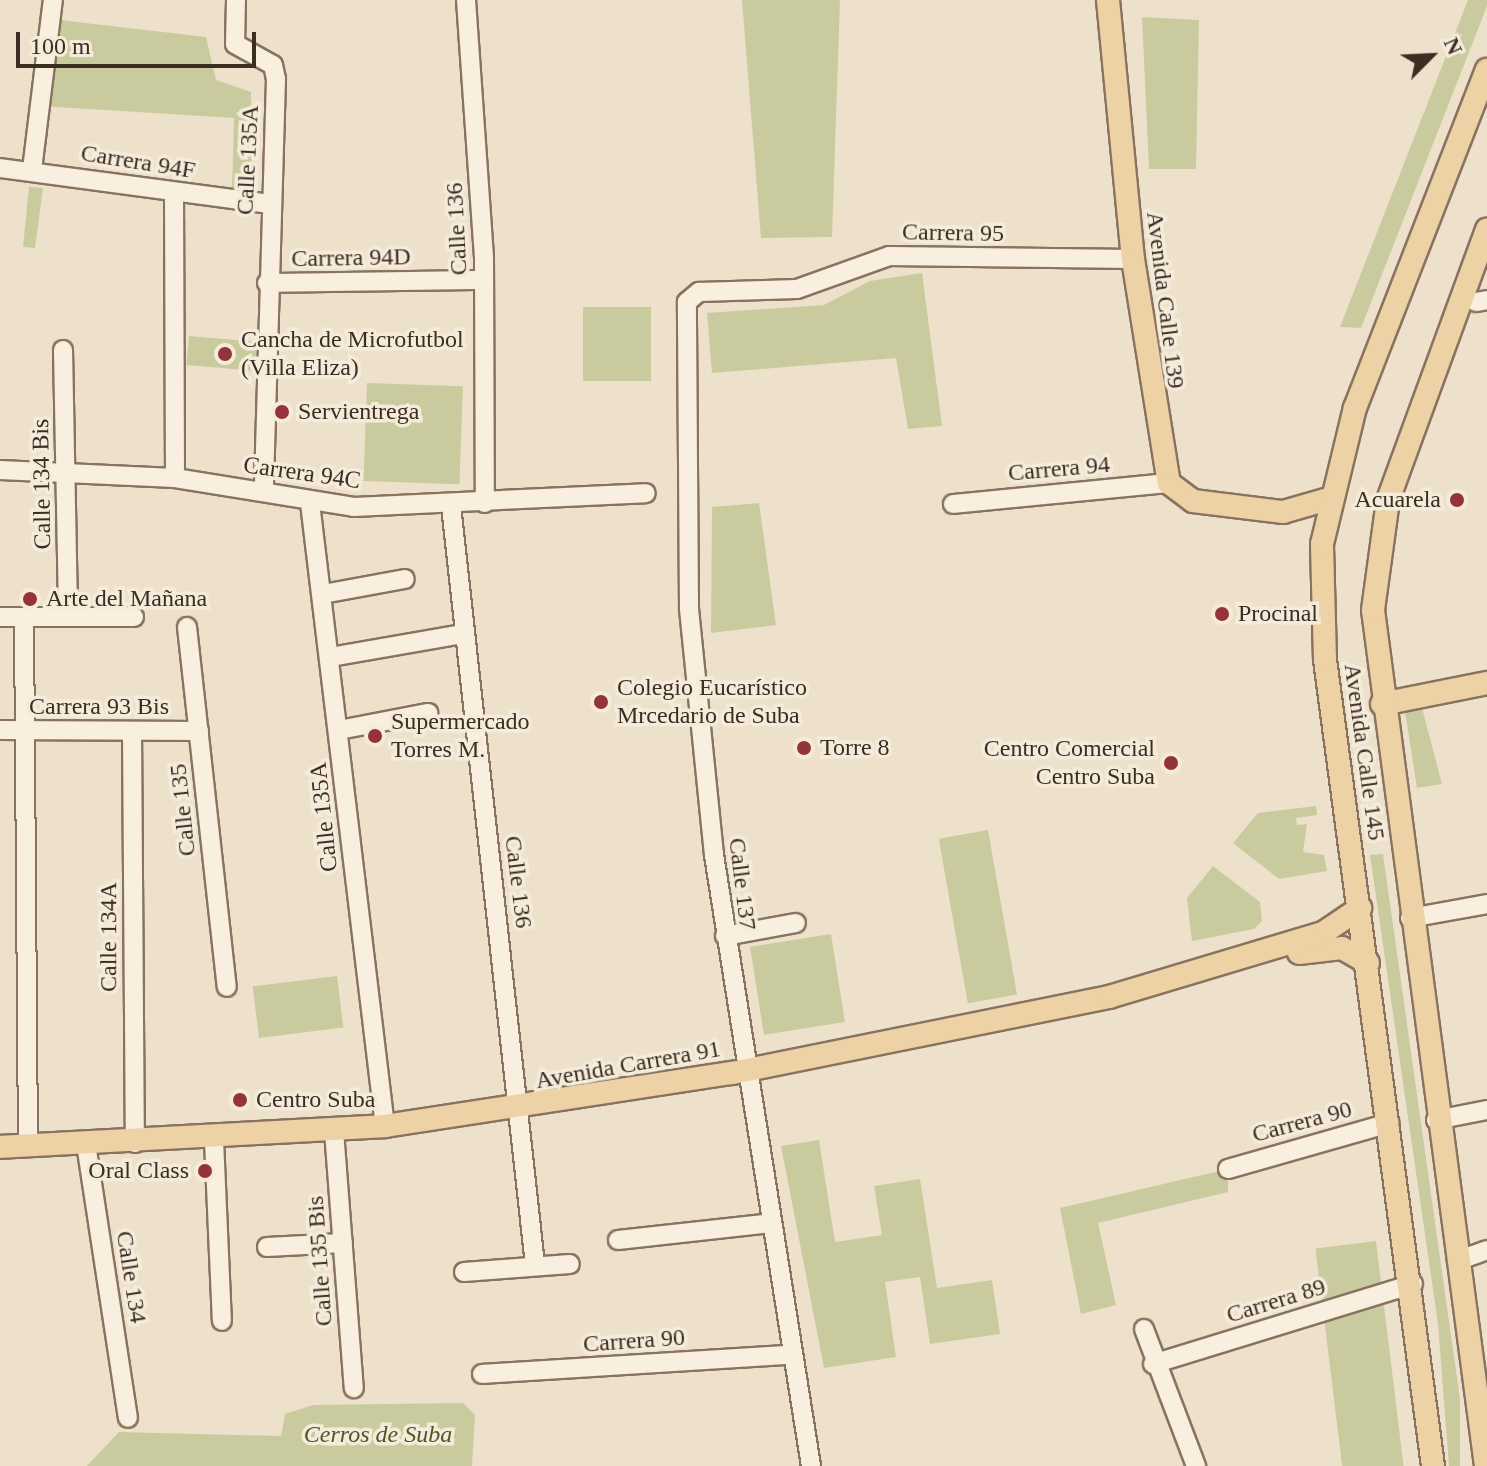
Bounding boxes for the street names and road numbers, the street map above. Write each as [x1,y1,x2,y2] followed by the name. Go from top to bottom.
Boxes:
[231,104,265,216] street label: Calle 135A
[79,139,197,185] street label: Carrera 94F
[440,182,474,276] street label: Calle 136
[1140,210,1190,390] street label: Avenida Calle 139
[902,218,1004,248] street label: Carrera 95
[291,243,411,273] street label: Carrera 94D
[26,418,58,550] street label: Calle 134 Bis
[1007,450,1111,488] street label: Carrera 94
[242,451,362,495] street label: Carrera 94C
[1337,662,1391,842] street label: Avenida Calle 145
[29,693,169,721] street label: Carrera 93 Bis
[304,761,344,873] street label: Calle 135A
[164,762,202,858] street label: Calle 135
[498,834,538,930] street label: Calle 136
[722,836,762,932] street label: Calle 137
[95,882,123,992] street label: Calle 134A
[533,1035,723,1095] street label: Avenida Carrera 91
[1249,1095,1355,1149] street label: Carrera 90
[301,1195,339,1327] street label: Calle 135 Bis
[110,1229,152,1325] street label: Calle 134
[1223,1272,1329,1330] street label: Carrera 89
[582,1323,686,1359] street label: Carrera 90

